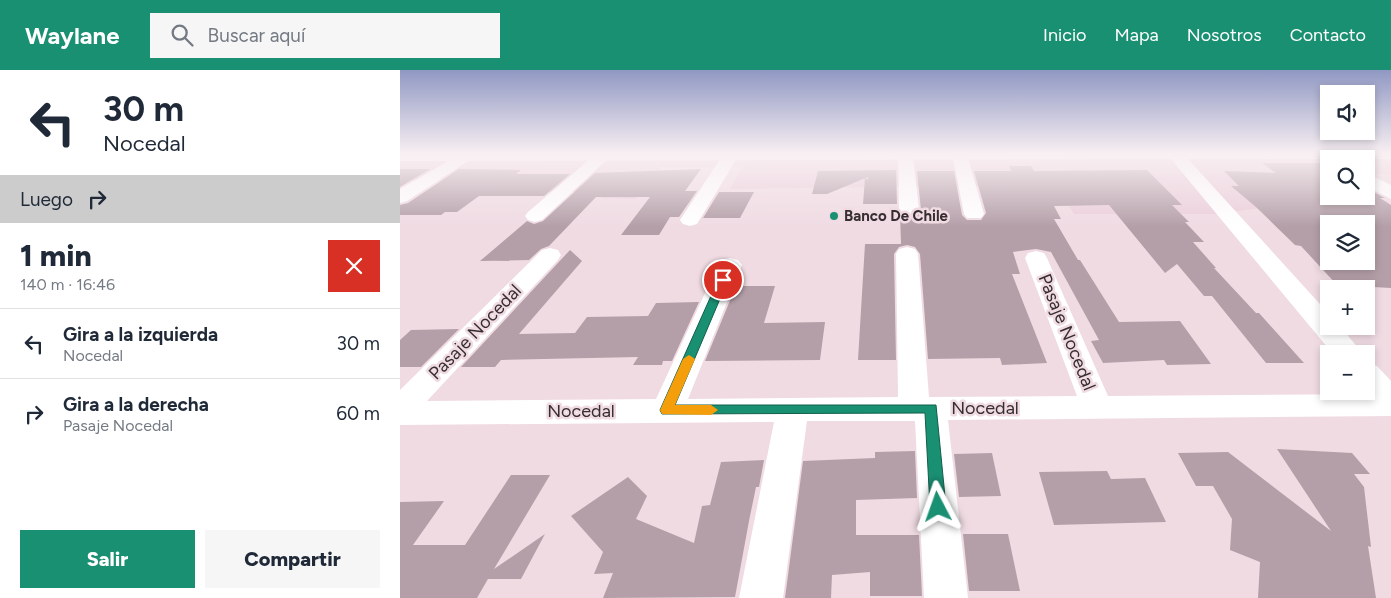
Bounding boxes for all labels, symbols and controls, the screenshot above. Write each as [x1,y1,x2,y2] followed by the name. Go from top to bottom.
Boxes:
[150,13,500,58] search box
[25,21,120,50] text: Waylane
[168,21,196,49] icon: search
[208,24,305,47] text: Buscar aquí
[1043,24,1087,46] text: Inicio
[1115,24,1159,46] text: Mapa
[1187,24,1262,46] text: Nosotros
[1290,24,1366,46] text: Contacto
[1320,85,1375,400] map controls
[1320,85,1375,140] button: sound
[103,88,184,130] text: 30 m
[20,90,85,155] icon: left
[103,130,186,157] text: Nocedal
[1320,150,1375,205] button: search
[83,185,111,213] icon: right
[20,188,73,211] text: Luego
[844,207,949,225] place label: Banco De Chile
[828,210,840,222] marker: Banco De Chile
[1320,215,1375,270] button: layers
[20,237,92,274] text: 1 min
[328,240,380,292] button: close
[702,259,744,301] pin
[709,266,737,294] icon: arrive
[1034,271,1100,393] street label: Pasaje Nocedal
[20,275,115,294] text: 140 m · 16:46
[424,280,526,384] street label: Pasaje Nocedal
[1320,280,1375,335] button: +
[63,323,218,346] text: Gira a la izquierda
[20,330,48,358] icon: left
[337,332,380,355] text: 30 m
[1320,345,1375,400] button: −
[63,346,123,365] text: Nocedal
[63,393,209,416] text: Gira a la derecha
[951,397,1019,419] street label: Nocedal
[20,400,48,428] icon: right
[547,400,615,422] street label: Nocedal
[336,402,380,425] text: 60 m
[63,416,173,435] text: Pasaje Nocedal
[911,480,963,532] position arrow
[20,530,195,588] button: Salir
[205,530,380,588] button: Compartir

